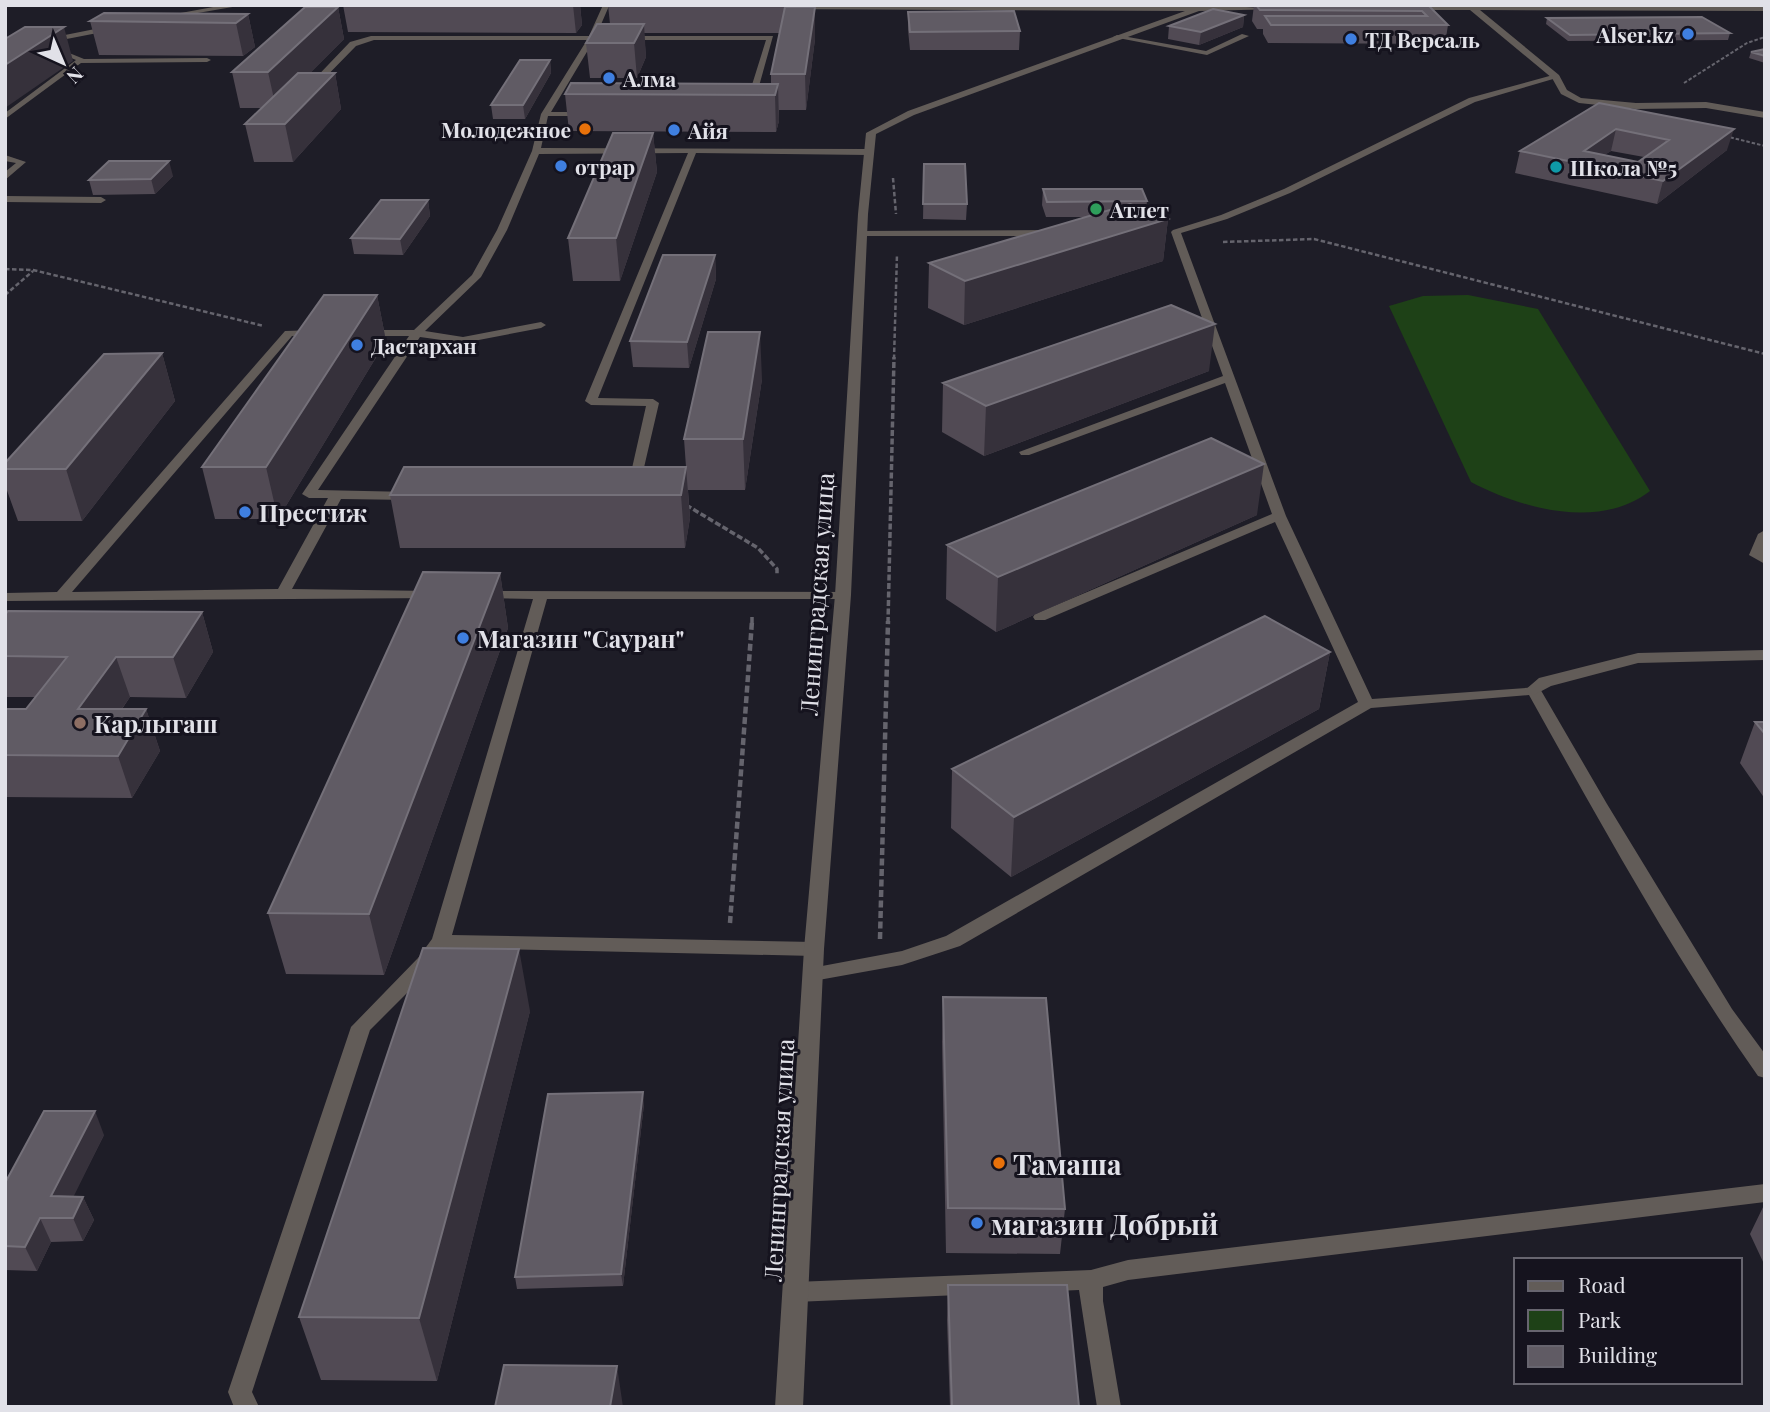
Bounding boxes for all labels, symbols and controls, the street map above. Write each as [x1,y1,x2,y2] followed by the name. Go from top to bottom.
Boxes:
[1595,20,1674,48] place label: Alser.kz
[1365,25,1480,53] place label: ТД Версаль
[1680,26,1696,42] marker: Alser.kz
[28,28,98,98] north arrow
[1343,31,1359,47] marker: ТД Версаль
[61,62,89,90] text: N
[622,64,676,92] place label: Алма
[601,70,617,86] marker: Алма
[441,115,571,143] place label: Молодежное
[687,116,728,144] place label: Айя
[577,121,593,137] marker: Молодежное
[666,122,682,138] marker: Айя
[575,152,635,180] place label: отрар
[1570,153,1677,181] place label: Школа №5
[553,158,569,174] marker: отрар
[1548,159,1564,175] marker: Школа №5
[1109,195,1169,223] place label: Атлет
[1088,201,1104,217] marker: Атлет
[371,331,477,359] place label: Дастархан
[349,337,365,353] marker: Дастархан
[791,472,840,717] street label: Ленинградская улица
[259,496,367,528] place label: Престиж
[237,504,253,520] marker: Престиж
[477,622,684,654] place label: Магазин "Сауран"
[455,630,471,646] marker: Магазин "Сауран"
[94,707,218,739] place label: Карлыгаш
[72,715,88,731] marker: Карлыгаш
[756,1038,800,1283] street label: Ленинградская улица
[1013,1145,1122,1182] place label: Тамаша
[991,1155,1007,1171] marker: Тамаша
[991,1205,1218,1242] place label: магазин Добрый
[969,1215,985,1231] marker: магазин Добрый
[1514,1258,1742,1384] legend
[1578,1270,1626,1298] text: Road
[1578,1305,1622,1333] text: Park
[1578,1340,1657,1368] text: Building

